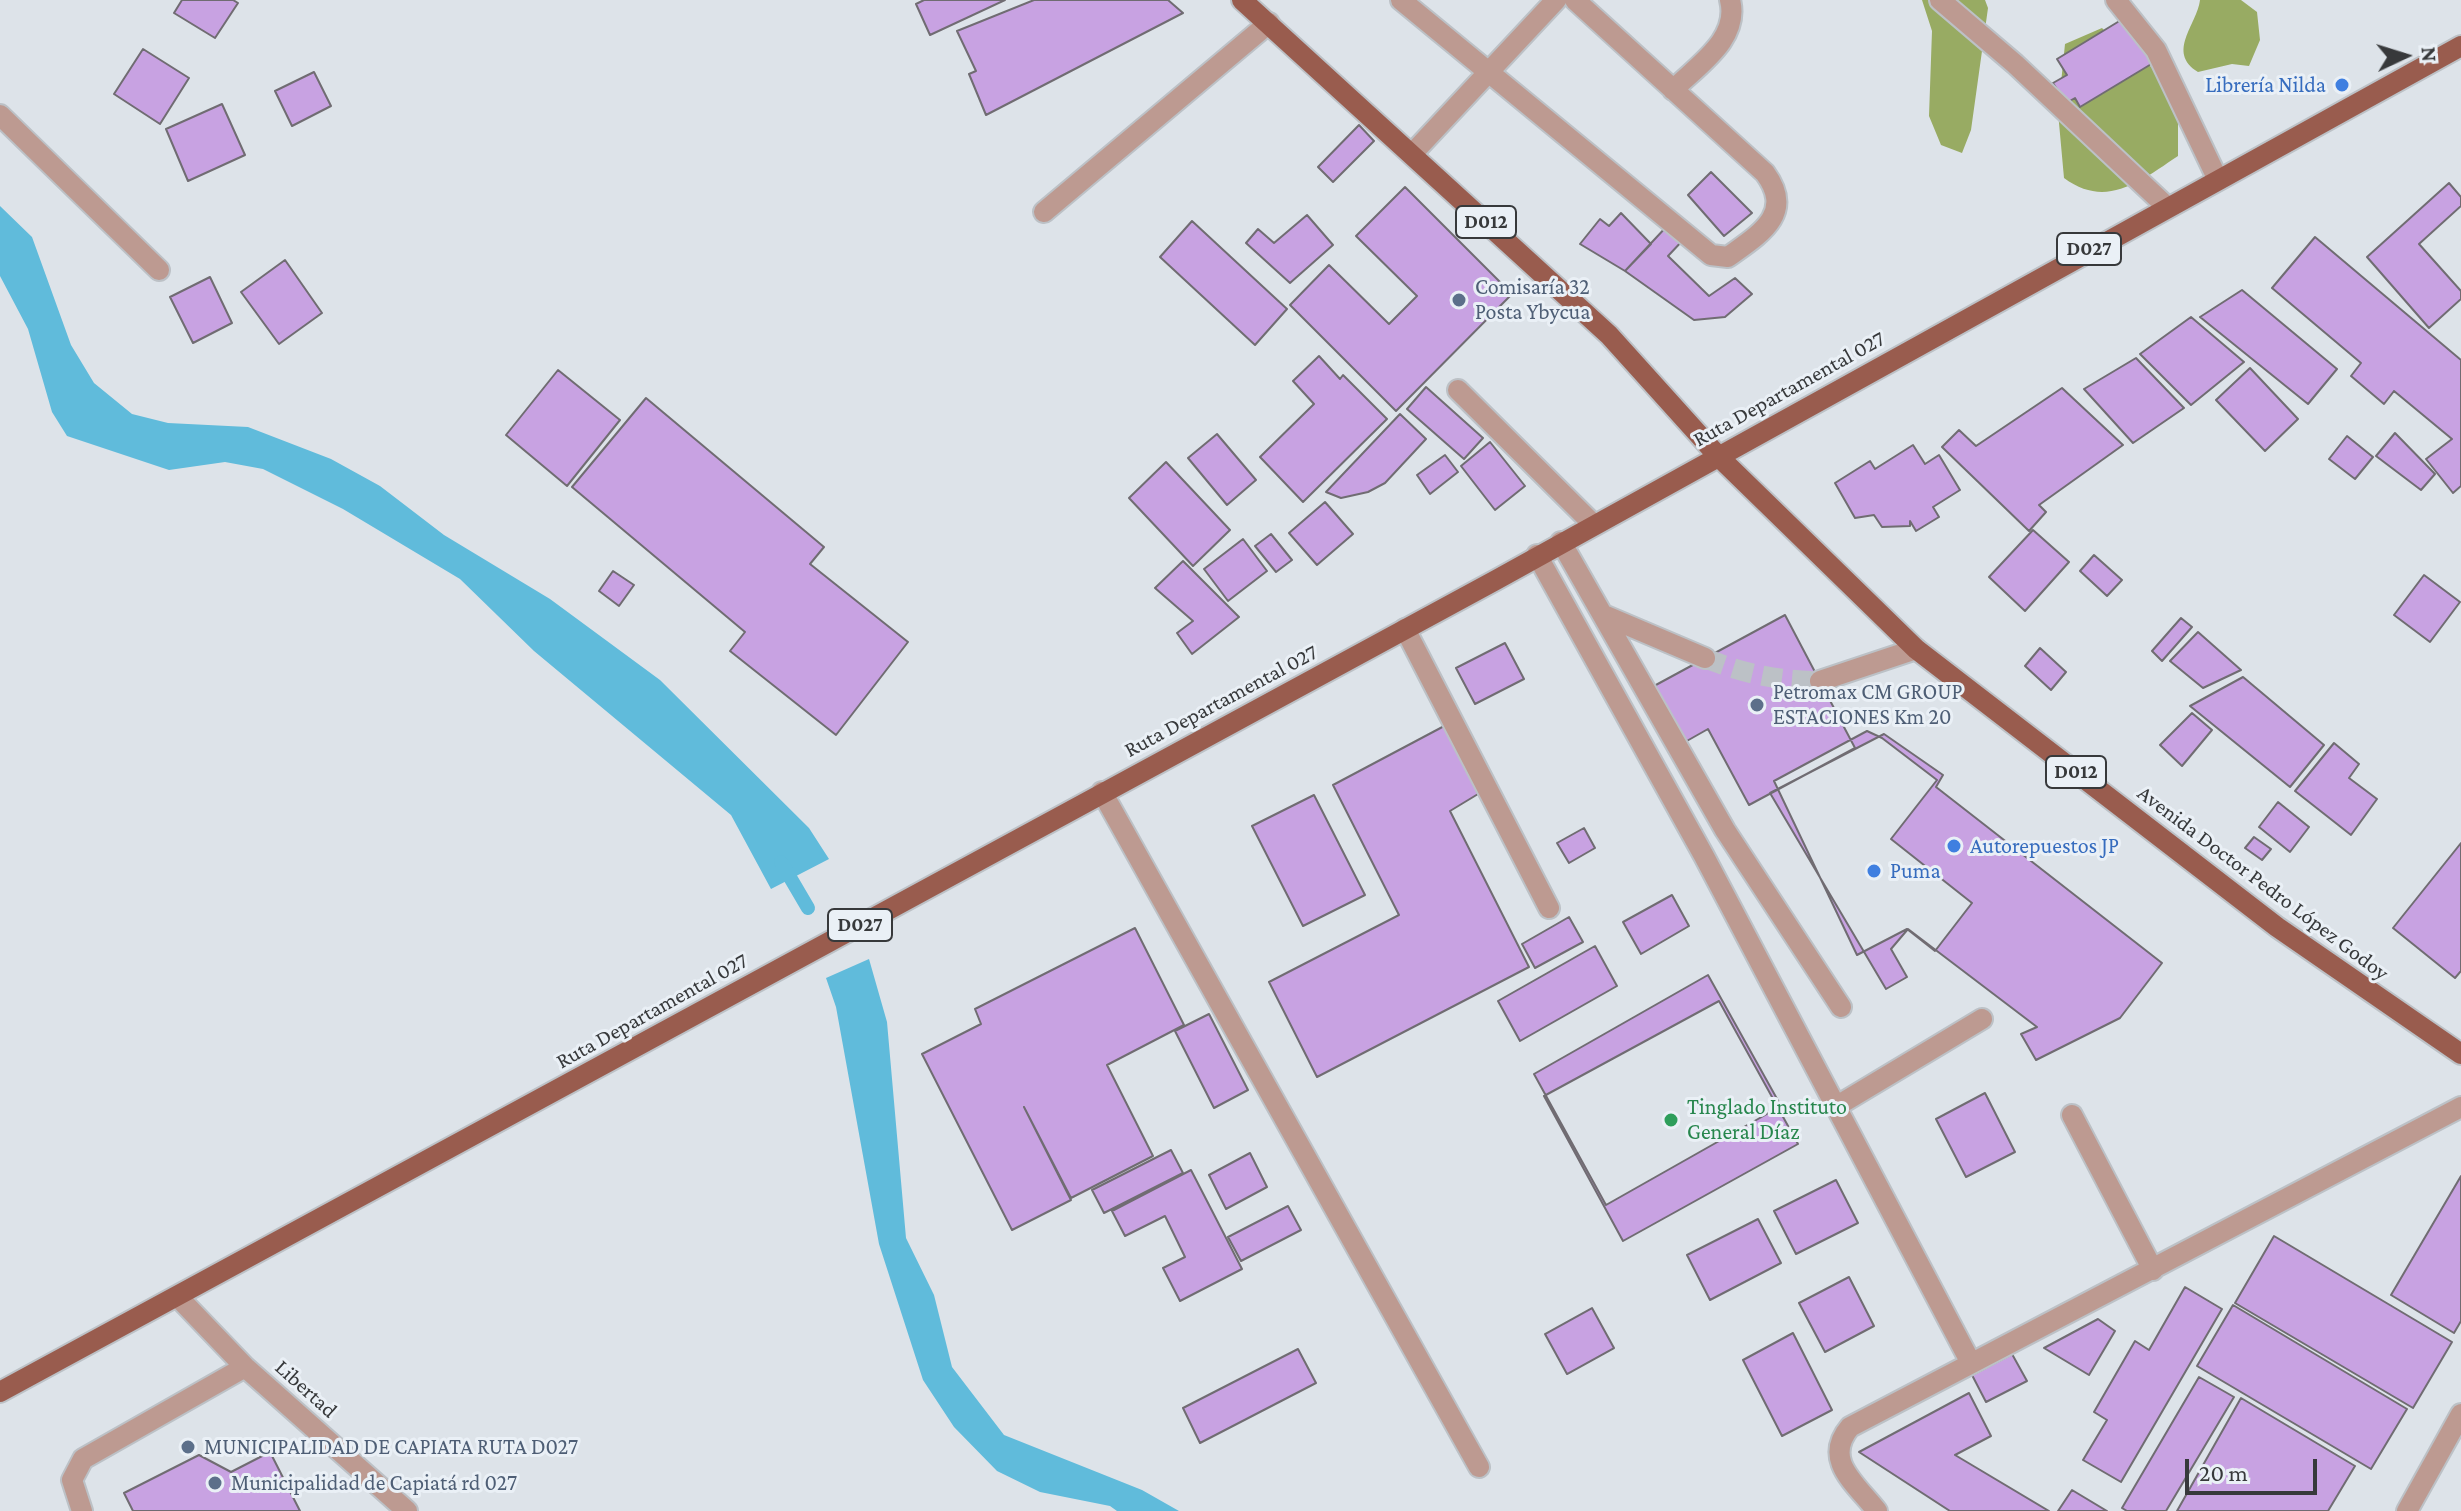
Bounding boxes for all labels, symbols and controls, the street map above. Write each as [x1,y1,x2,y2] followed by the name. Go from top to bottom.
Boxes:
[2365,16,2445,96] north arrow
[2416,46,2442,63] text: N
[2205,72,2326,98] place label: Librería Nilda
[2333,76,2351,94] marker: Librería Nilda
[1456,206,1516,238] road number: D012
[2057,233,2121,265] road number: D027
[1475,274,1590,326] place label: Comisaría 32 Posta Ybycua
[1450,291,1468,309] marker: Comisaría 32 Posta Ybycua
[1688,325,1890,453] street label: Ruta Departamental 027
[1120,639,1322,763] street label: Ruta Departamental 027
[1773,679,1962,730] place label: Petromax CM GROUP ESTACIONES Km 20
[1748,696,1766,714] marker: Petromax CM GROUP ESTACIONES Km 20
[2046,756,2106,788] road number: D012
[2132,780,2394,986] street label: Avenida Doctor Pedro López Godoy
[1970,833,2119,859] place label: Autorepuestos JP
[1945,837,1963,855] marker: Autorepuestos JP
[1890,858,1941,884] place label: Puma
[1865,862,1883,880] marker: Puma
[828,909,892,941] road number: D027
[551,947,753,1075] street label: Ruta Departamental 027
[1687,1094,1847,1146] place label: Tinglado Instituto General Díaz
[1662,1111,1680,1129] marker: Tinglado Instituto General Díaz
[269,1354,343,1424] street label: Libertad
[204,1434,578,1460] place label: MUNICIPALIDAD DE CAPIATA RUTA D027
[179,1438,197,1456] marker: MUNICIPALIDAD DE CAPIATA RUTA D027
[2189,1443,2321,1493] scale bar
[2199,1459,2248,1486] text: 20 m
[231,1470,517,1496] place label: Municipalidad de Capiatá rd 027
[206,1474,224,1492] marker: Municipalidad de Capiatá rd 027

